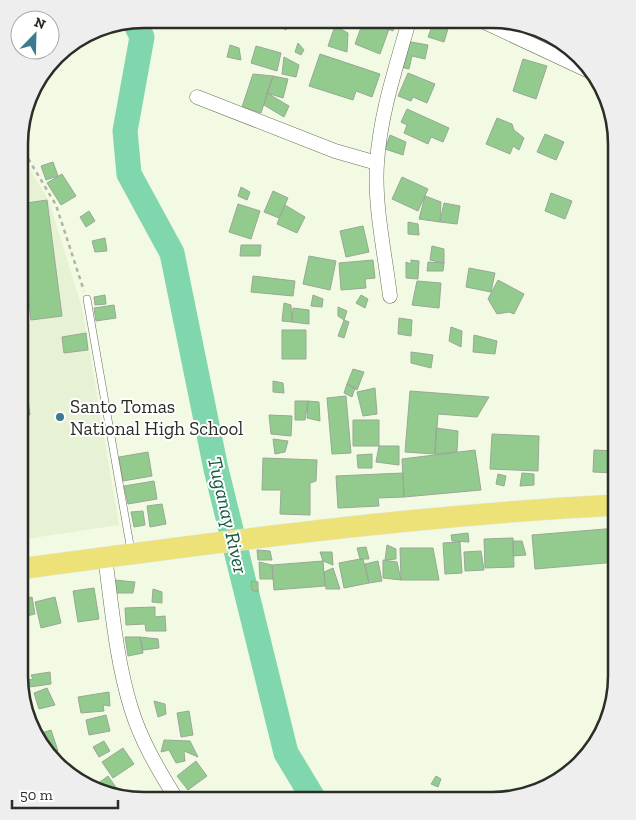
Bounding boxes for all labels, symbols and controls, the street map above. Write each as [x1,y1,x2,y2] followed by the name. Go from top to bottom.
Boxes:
[10,10,60,60] north arrow
[32,14,48,34] text: N
[70,395,243,440] place label: Santo Tomas National High School
[54,411,66,423] marker: Santo Tomas National High School
[203,454,253,576] water label: Tuganay River
[12,778,119,810] scale bar
[20,786,53,804] text: 50 m

